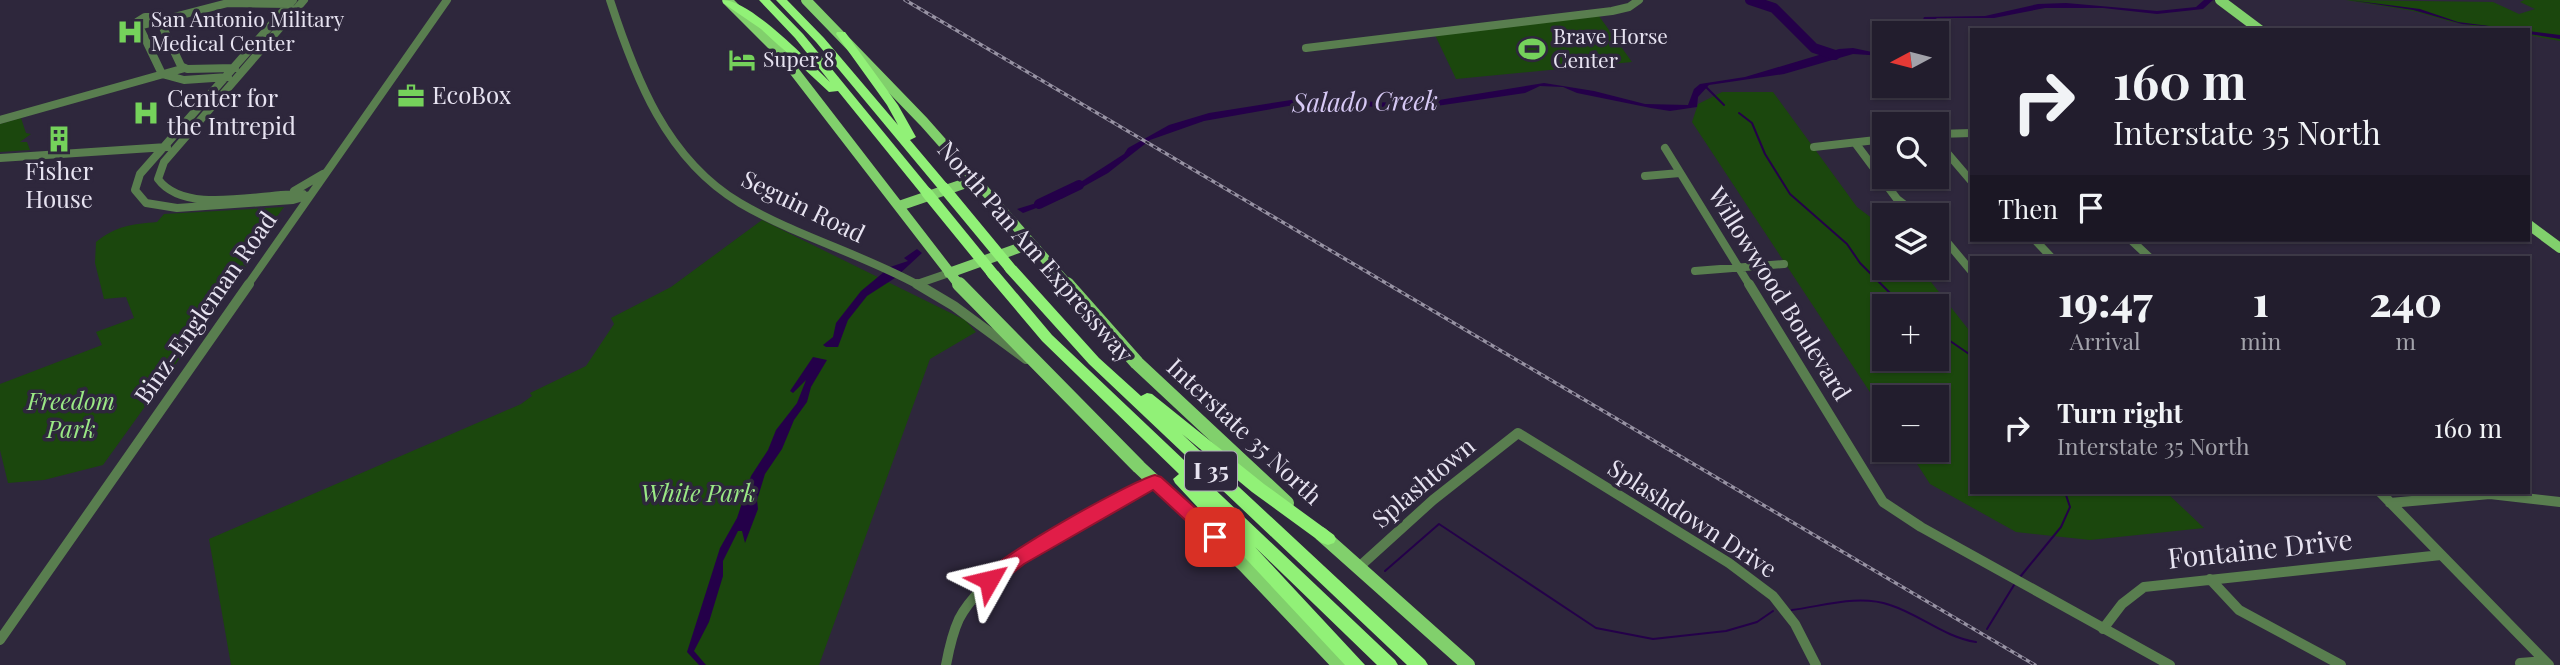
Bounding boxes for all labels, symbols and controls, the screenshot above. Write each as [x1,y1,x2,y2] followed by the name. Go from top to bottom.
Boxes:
[151,4,345,56] place label: San Antonio Military Medical Center
[115,17,145,47] hospital icon: San Antonio Military Medical Center
[1553,21,1668,73] place label: Brave Horse Center
[1872,21,1950,98] north arrow
[1872,21,1949,462] map controls
[1517,34,1547,64] sports icon: Brave Horse Center
[763,44,834,72] place label: Super 8
[727,45,757,75] hotel icon: Super 8
[2113,47,2247,112] text: 160 m
[1998,56,2089,147] icon: right
[432,78,512,110] place label: EcoBox
[167,81,296,141] place label: Center for the Intrepid
[396,81,426,111] office icon: EcoBox
[1291,82,1438,119] water label: Salado Creek
[131,98,161,128] hospital icon: Center for the Intrepid
[2113,110,2381,153] text: Interstate 35 North
[1872,112,1949,189] button: search
[44,124,74,154] building icon: Fisher House
[931,133,1142,368] street label: North Pan Am Expressway
[25,154,93,214] place label: Fisher House
[737,162,871,249] street label: Seguin Road
[1701,179,1859,406] street label: Willowwood Boulevard
[2072,189,2110,227] icon: arrive
[1998,191,2058,226] text: Then
[1872,203,1949,280] button: layers
[126,204,283,409] street label: Binz-Engleman Road
[2058,272,2152,328] text: 19:47
[2253,272,2269,328] text: 1
[2369,272,2442,328] text: 240
[1872,294,1949,371] button: +
[2070,325,2141,356] text: Arrival
[2240,325,2281,356] text: min
[2395,325,2416,356] text: m
[1161,350,1330,511] street label: Interstate 35 North
[26,384,115,444] park label: Freedom Park
[1872,385,1949,462] button: −
[2057,395,2183,430] text: Turn right
[1998,409,2036,447] icon: right
[2434,410,2502,445] text: 160 m
[1365,429,1481,534] street label: Splashtown
[2057,430,2250,461] text: Interstate 35 North
[1603,451,1784,584] street label: Splashdown Drive
[1185,452,1237,491] road number: I 35
[640,476,756,508] park label: White Park
[1185,507,1245,567] pin
[1196,518,1234,556] icon: arrive
[2166,519,2354,576] street label: Fontaine Drive
[952,543,1026,617] position arrow

